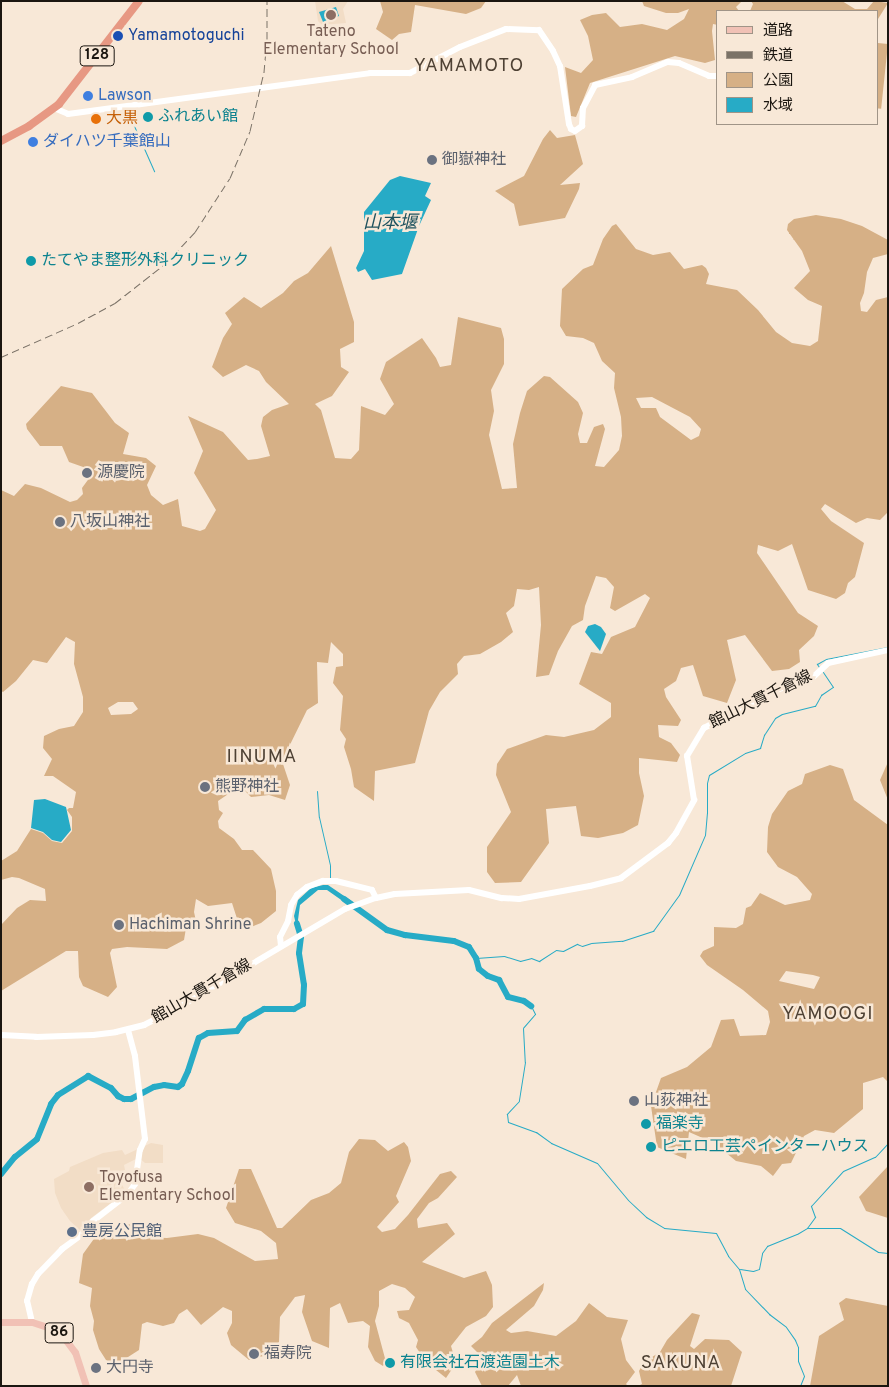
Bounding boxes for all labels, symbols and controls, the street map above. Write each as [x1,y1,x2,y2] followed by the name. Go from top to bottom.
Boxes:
[325,9,337,21] marker: Tateno Elementary School
[716,10,879,125] legend
[263,22,399,60] place label: Tateno Elementary School
[763,22,793,41] text: 道路
[128,26,245,46] place label: Yamamotoguchi
[112,30,124,42] marker: Yamamotoguchi
[80,44,114,68] road number: 128
[763,47,793,66] text: 鉄道
[413,56,525,78] district label: YAMAMOTO
[763,72,793,91] text: 公園
[98,86,152,106] place label: Lawson
[82,90,94,102] marker: Lawson
[763,97,793,116] text: 水域
[158,107,238,127] place label: ふれあい館
[106,109,138,129] place label: 大黒
[142,111,154,123] marker: ふれあい館
[90,113,102,125] marker: 大黒
[43,132,171,152] place label: ダイハツ千葉館山
[27,136,39,148] marker: ダイハツ千葉館山
[442,150,506,170] place label: 御嶽神社
[426,154,438,166] marker: 御嶽神社
[363,213,417,235] water label: 山本堰
[41,251,249,271] place label: たてやま整形外科クリニック
[25,255,37,267] marker: たてやま整形外科クリニック
[97,463,145,483] place label: 源慶院
[81,467,93,479] marker: 源慶院
[70,512,150,532] place label: 八坂山神社
[54,516,66,528] marker: 八坂山神社
[706,667,816,733] street label: 館山大貫千倉線
[226,747,298,769] district label: IINUMA
[215,777,279,797] place label: 熊野神社
[199,781,211,793] marker: 熊野神社
[129,915,251,935] place label: Hachiman Shrine
[113,919,125,931] marker: Hachiman Shrine
[149,956,255,1028] street label: 館山大貫千倉線
[781,1004,875,1026] district label: YAMOOGI
[644,1091,708,1111] place label: 山荻神社
[628,1095,640,1107] marker: 山荻神社
[656,1114,704,1134] place label: 福楽寺
[640,1118,652,1130] marker: 福楽寺
[661,1137,869,1157] place label: ピエロ工芸ペインターハウス
[645,1141,657,1153] marker: ピエロ工芸ペインターハウス
[99,1168,235,1206] place label: Toyofusa Elementary School
[83,1181,95,1193] marker: Toyofusa Elementary School
[82,1222,162,1242] place label: 豊房公民館
[66,1226,78,1238] marker: 豊房公民館
[44,1320,74,1346] road number: 86
[264,1344,312,1364] place label: 福寿院
[248,1348,260,1360] marker: 福寿院
[400,1353,560,1373] place label: 有限会社石渡造園土木
[640,1353,722,1375] district label: SAKUNA
[384,1357,396,1369] marker: 有限会社石渡造園土木
[106,1358,154,1378] place label: 大円寺
[90,1362,102,1374] marker: 大円寺

